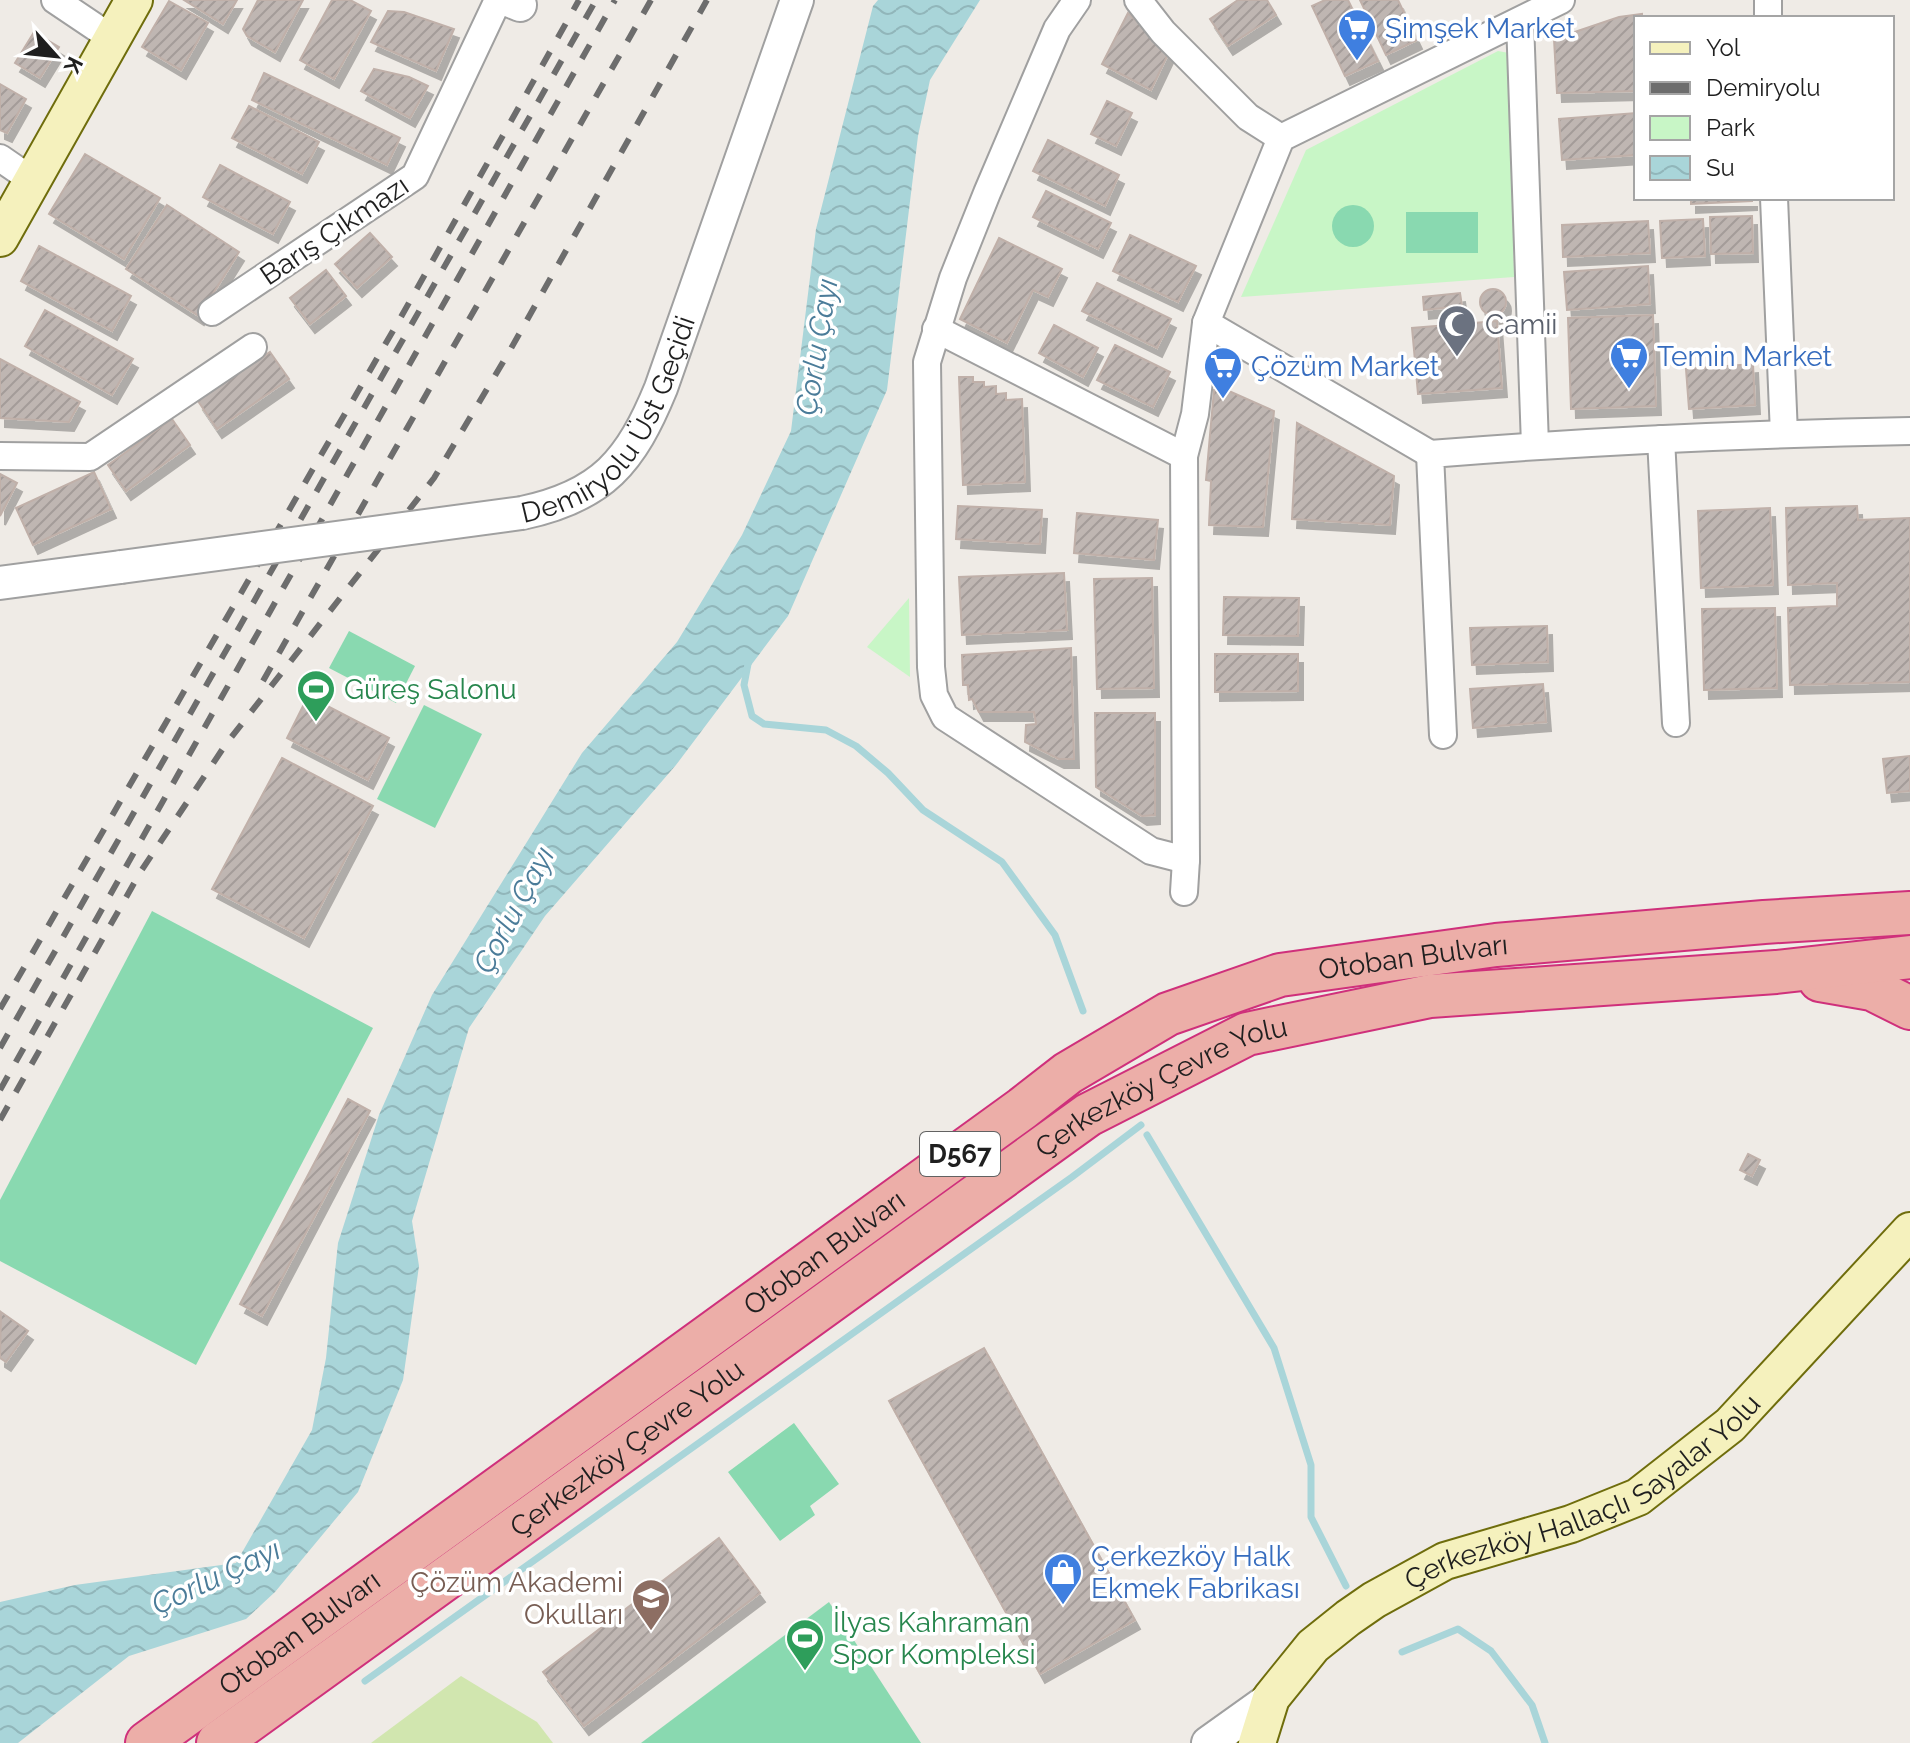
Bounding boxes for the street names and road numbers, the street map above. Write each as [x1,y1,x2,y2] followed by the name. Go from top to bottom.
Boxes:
[254,169,415,292] street label: Barış Çıkmazı
[518,312,702,530] street label: Demiryolu Üst Geçidi
[1316,928,1509,986] street label: Otoban Bulvarı
[1029,1010,1290,1165] street label: Çerkezköy Çevre Yolu
[920,1132,1000,1176] road number: D567
[737,1183,911,1322] street label: Otoban Bulvarı
[504,1353,750,1544] street label: Çerkezköy Çevre Yolu
[1399,1387,1767,1597] street label: Çerkezköy Hallaçlı Sayalar Yolu
[212,1564,387,1702] street label: Otoban Bulvarı

